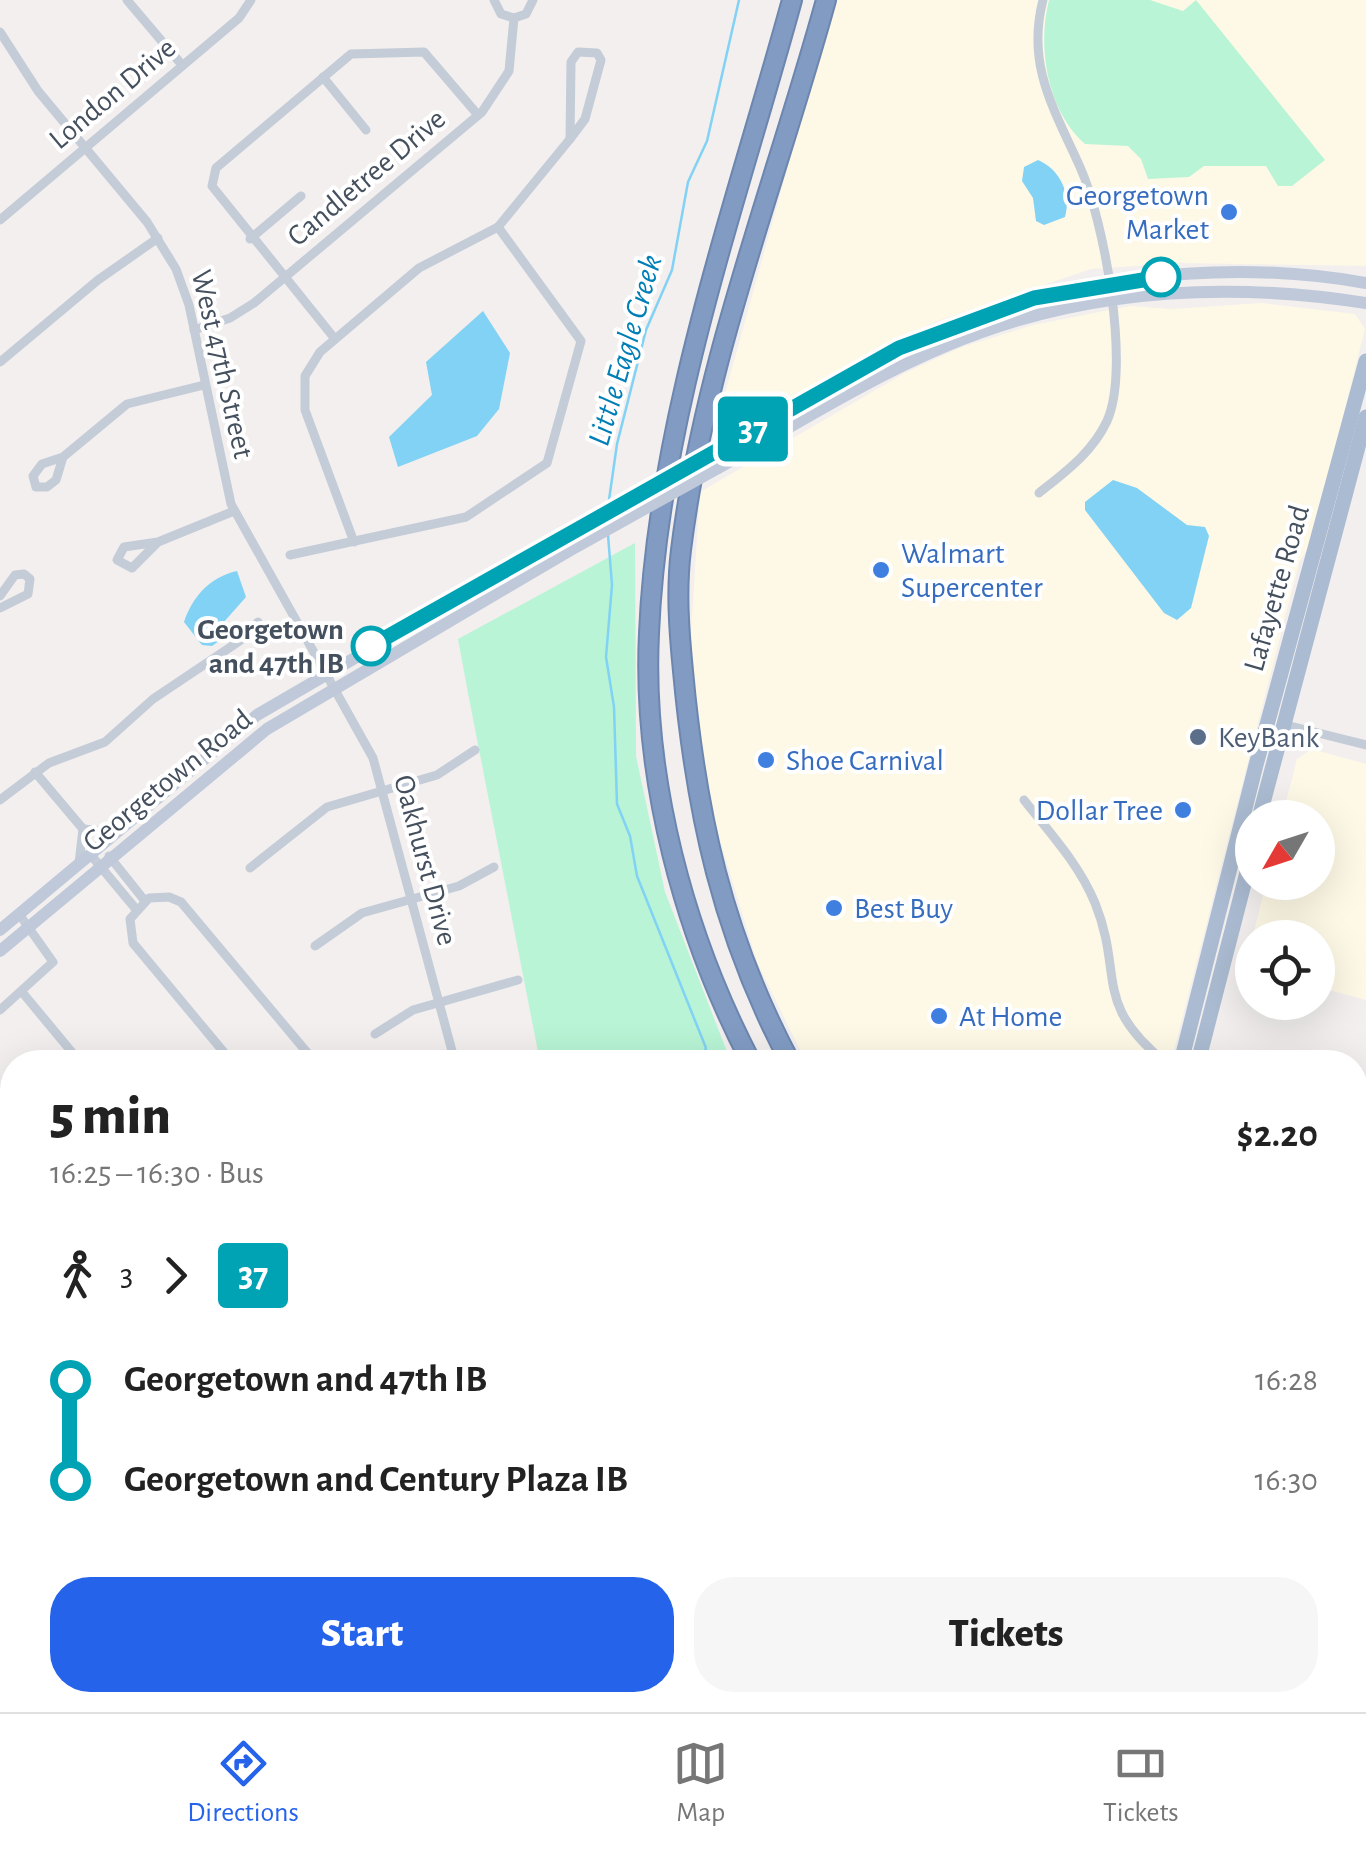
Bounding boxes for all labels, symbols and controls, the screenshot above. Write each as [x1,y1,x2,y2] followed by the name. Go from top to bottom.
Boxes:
[44,33,182,155] street label: London Drive
[282,103,451,252] street label: Candletree Drive
[1066,181,1209,245] place label: Georgetown Market
[1218,201,1240,223] marker: Georgetown Market
[582,251,668,449] water label: Little Eagle Creek
[1142,258,1180,296] unlabelled marker
[186,267,258,462] street label: West 47th Street
[708,396,798,462] line badge: 37
[738,412,768,447] text: 37
[1239,502,1315,675] street label: Lafayette Road
[901,539,1043,603] place label: Walmart Supercenter
[870,559,892,581] marker: Walmart Supercenter
[197,615,344,679] place label: Georgetown and 47th IB
[352,627,390,665] marker: Georgetown and 47th IB
[78,704,258,858] street label: Georgetown Road
[1218,723,1320,753] place label: KeyBank
[1187,726,1209,748] marker: KeyBank
[786,746,944,776] place label: Shoe Carnival
[755,749,777,771] marker: Shoe Carnival
[388,772,462,949] street label: Oakhurst Drive
[1036,796,1163,826] place label: Dollar Tree
[1172,799,1194,821] marker: Dollar Tree
[1235,800,1335,900] north arrow
[1235,800,1335,1020] map controls
[854,894,953,924] place label: Best Buy
[823,897,845,919] marker: Best Buy
[1235,920,1335,1020] button: locate
[959,1002,1062,1032] place label: At Home
[928,1005,950,1027] marker: At Home
[50,1089,171,1144] text: 5 min
[1237,1116,1318,1154] text: $2.20
[50,1157,264,1189] text: 16:25 – 16:30 · Bus
[50,1248,105,1303] icon: walk
[148,1248,203,1303] icon: forward
[238,1258,268,1293] text: 37
[120,1259,133,1291] text: 3
[124,1361,487,1399] text: Georgetown and 47th IB
[1255,1364,1318,1396] text: 16:28
[124,1461,628,1499] text: Georgetown and Century Plaza IB
[1255,1464,1318,1496] text: 16:30
[50,1577,674,1692] button: Start
[694,1577,1318,1692] button: Tickets
[187,1736,299,1830] tab: Directions
[673,1736,728,1830] tab: Map
[1103,1736,1179,1830] tab: Tickets

